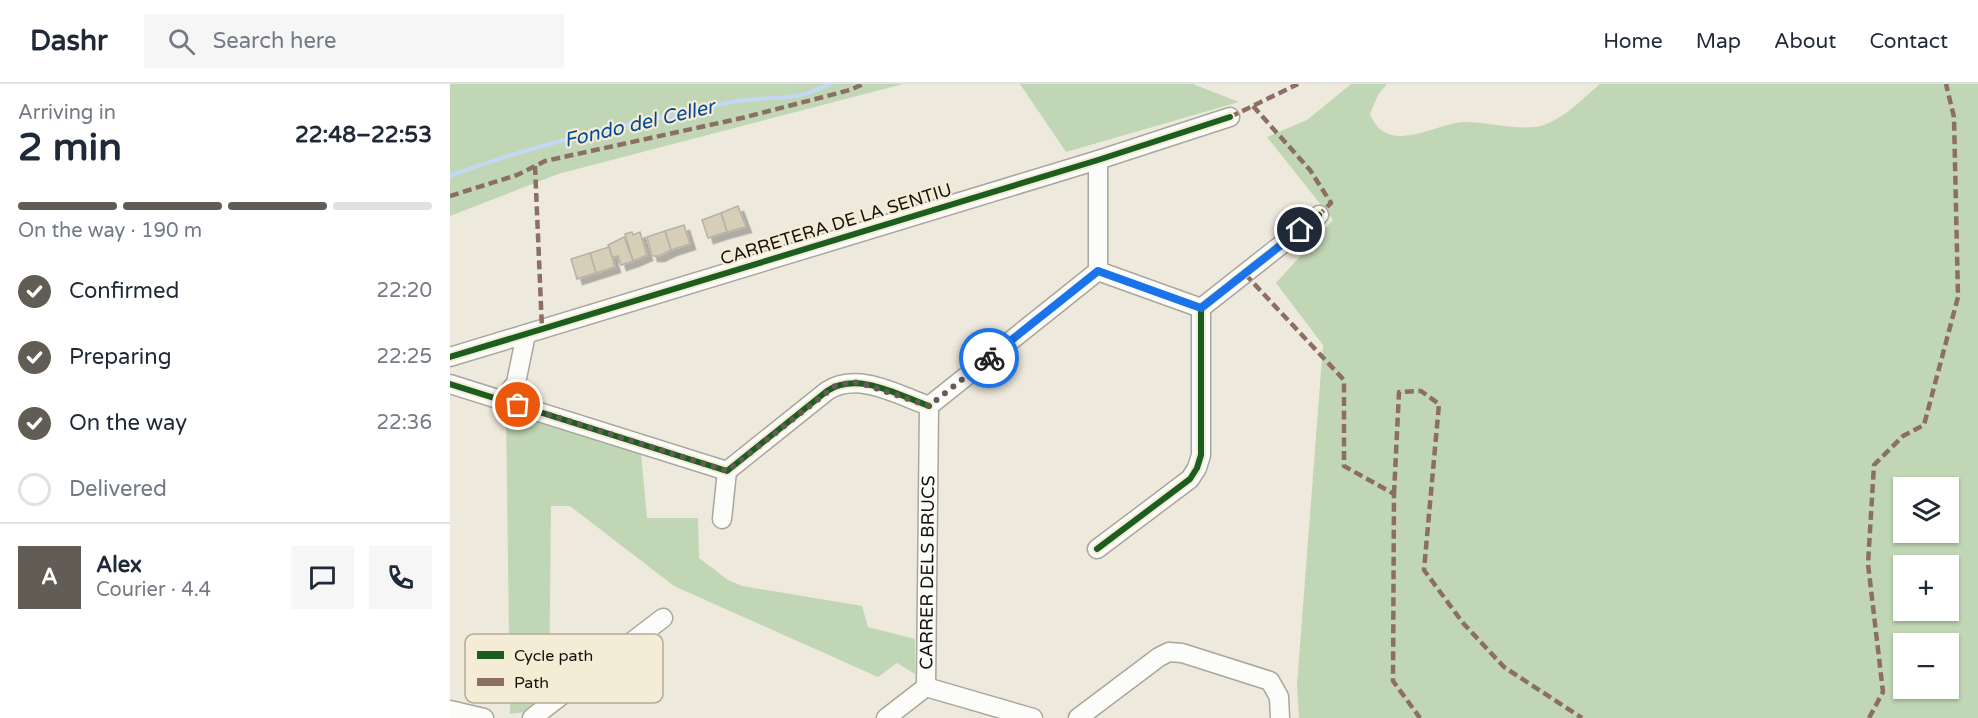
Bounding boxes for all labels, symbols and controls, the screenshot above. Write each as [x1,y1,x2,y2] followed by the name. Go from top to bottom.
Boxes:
[144,14,564,68] search box
[30,24,108,58] text: Dashr
[165,25,198,58] icon: search
[213,28,336,54] text: Search here
[1603,29,1663,54] text: Home
[1696,29,1741,54] text: Map
[1774,29,1836,54] text: About
[1869,29,1948,54] text: Contact
[562,94,719,153] water label: Fondo del Celler
[18,101,116,125] text: Arriving in
[295,122,432,148] text: 22:48–22:53
[18,124,122,171] text: 2 min
[718,178,954,270] street label: CARRETERA DE LA SENTIU
[1274,204,1325,255] pin
[1283,213,1316,246] icon: home
[18,219,202,243] text: On the way · 190 m
[18,275,51,308] icon: check
[69,278,179,304] text: Confirmed
[377,279,432,303] text: 22:20
[959,328,1019,388] courier
[18,341,51,374] icon: check
[973,342,1006,375] icon: bike
[69,344,172,370] text: Preparing
[377,345,432,369] text: 22:25
[492,379,543,430] pin
[501,388,534,421] icon: bag
[18,407,51,440] icon: check
[69,410,187,436] text: On the way
[377,411,432,435] text: 22:36
[915,475,939,670] street label: CARRER DELS BRUCS
[69,476,167,502] text: Delivered
[1893,477,1959,699] map controls
[1893,477,1959,543] button: layers
[291,546,354,609] button: chat
[369,546,432,609] button: phone
[96,552,142,578] text: Alex
[1893,555,1959,621] button: +
[41,564,58,590] text: A
[96,578,211,602] text: Courier · 4.4
[1893,633,1959,699] button: −
[465,634,663,703] legend
[514,646,593,666] text: Cycle path
[514,673,549,693] text: Path

